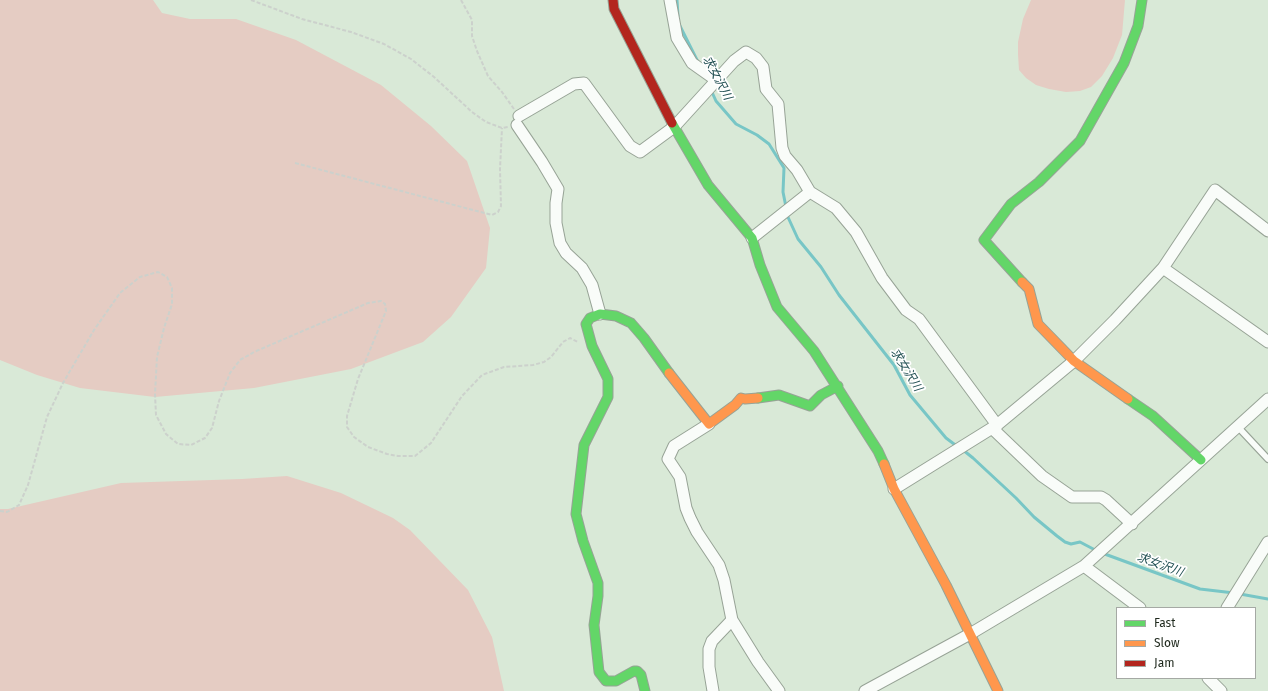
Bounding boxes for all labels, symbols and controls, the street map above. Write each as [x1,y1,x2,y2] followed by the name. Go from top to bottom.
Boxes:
[699,53,735,103] water label: 求女沢川
[887,346,925,394] water label: 求女沢川
[1135,550,1185,580] water label: 求女沢川
[1116,607,1256,679] legend
[1154,616,1176,630] text: Fast
[1154,636,1180,650] text: Slow
[1154,656,1174,670] text: Jam

